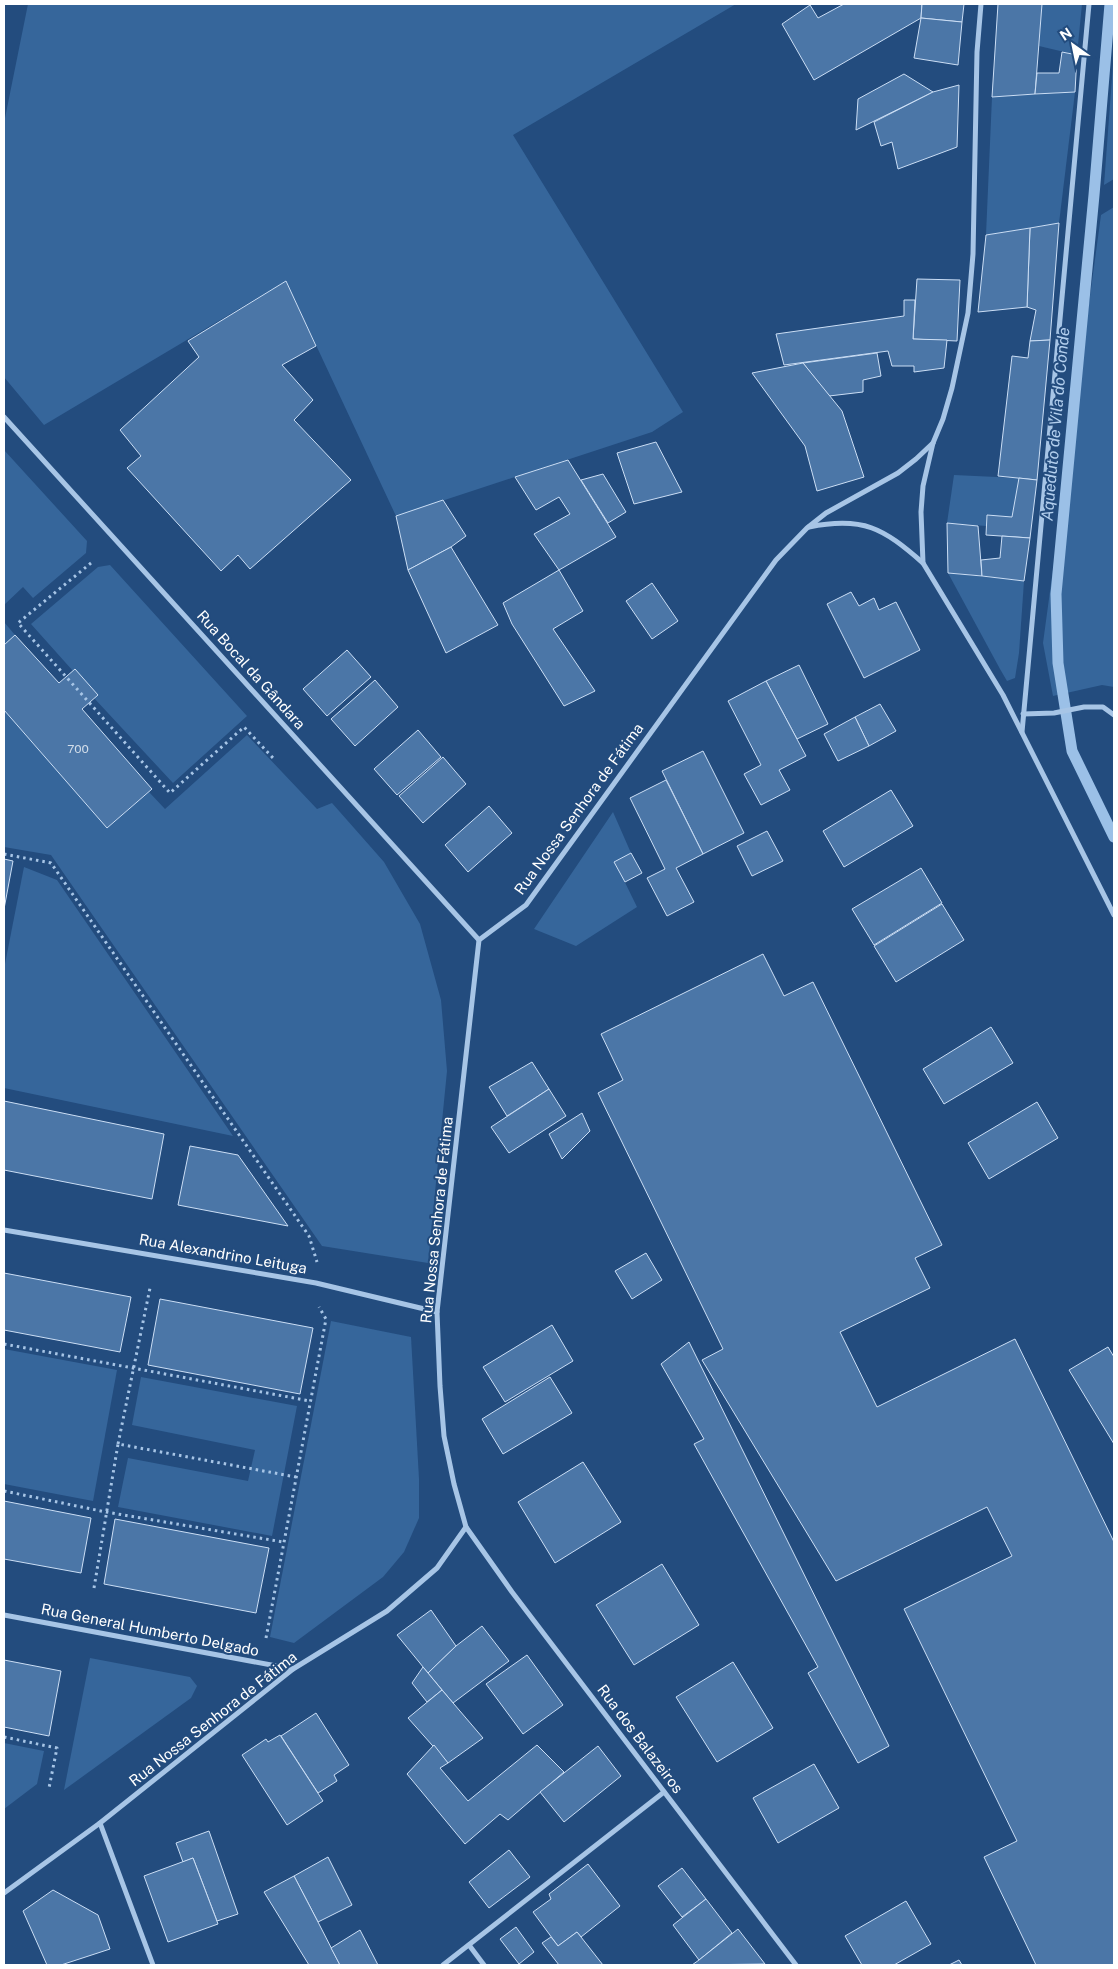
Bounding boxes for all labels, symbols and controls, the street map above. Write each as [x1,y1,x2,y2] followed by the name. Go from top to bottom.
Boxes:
[1048,20,1098,70] north arrow
[1057,24,1075,44] text: N
[1038,326,1073,522] water label: Aqueduto de Vila do Conde
[194,607,309,732] street label: Rua Bocal da Gândara
[511,720,647,898] street label: Rua Nossa Senhora de Fátima
[67,742,89,756] house number: 700
[417,1116,456,1324] street label: Rua Nossa Senhora de Fátima
[138,1230,308,1277] street label: Rua Alexandrino Leituga
[40,1600,261,1659] street label: Rua General Humberto Delgado
[126,1648,300,1789] street label: Rua Nossa Senhora de Fátima
[594,1681,687,1796] street label: Rua dos Balazeiros

